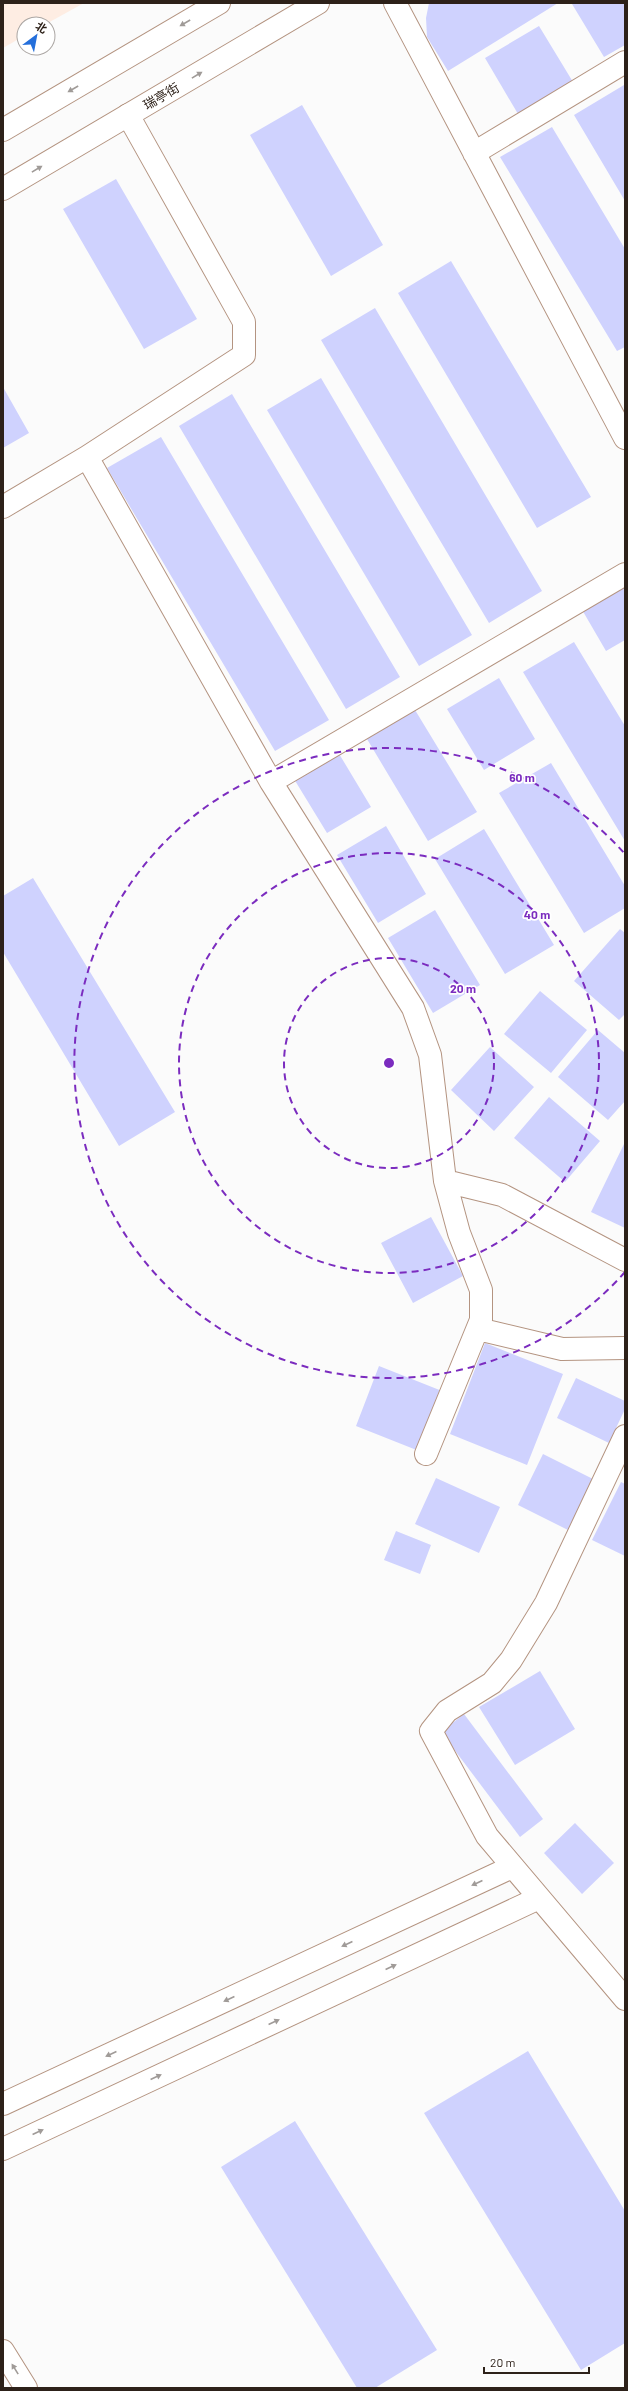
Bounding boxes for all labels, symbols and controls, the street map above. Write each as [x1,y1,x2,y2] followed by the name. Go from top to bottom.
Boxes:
[16,16,56,56] north arrow
[33,19,50,36] text: 北
[179,19,191,26] one-way arrow
[191,71,203,78] one-way arrow
[140,79,182,113] street label: 瑞亭街
[67,85,79,92] one-way arrow
[31,166,43,173] one-way arrow
[509,770,535,784] text: 60 m
[524,907,550,921] text: 40 m
[450,981,476,995] text: 20 m
[382,1056,396,1070] centre of rings
[471,1880,483,1886] one-way arrow
[341,1941,352,1947] one-way arrow
[386,1964,397,1970] one-way arrow
[223,1996,234,2002] one-way arrow
[268,2019,279,2025] one-way arrow
[105,2051,117,2057] one-way arrow
[150,2074,162,2080] one-way arrow
[33,2129,44,2135] one-way arrow
[484,2349,589,2375] scale bar
[490,2355,516,2369] text: 20 m
[11,2363,18,2375] one-way arrow

